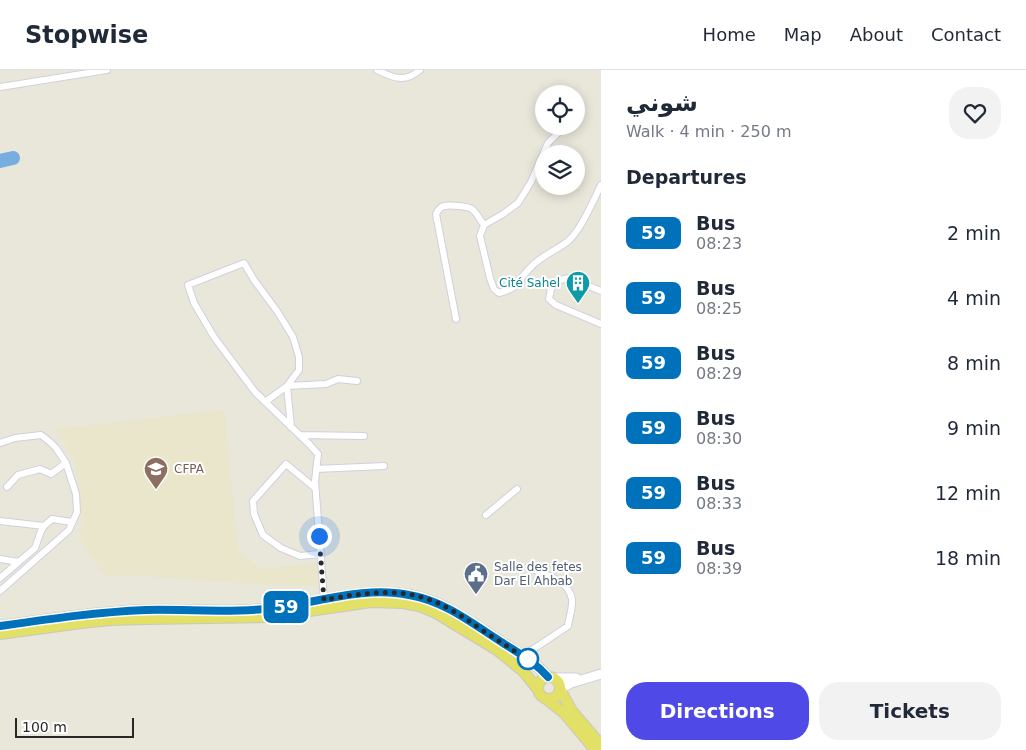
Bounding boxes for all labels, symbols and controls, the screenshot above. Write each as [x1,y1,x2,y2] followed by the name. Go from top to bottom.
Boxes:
[25,21,148,49] text: Stopwise
[703,24,756,45] text: Home
[784,24,822,45] text: Map
[850,24,903,45] text: About
[931,24,1001,45] text: Contact
[535,85,585,195] map controls
[535,85,585,135] button: locate
[949,87,1001,139] button: heart
[626,89,698,117] text: شوني
[626,122,791,141] text: Walk · 4 min · 250 m
[535,145,585,195] button: layers
[626,166,747,188] text: Departures
[696,212,735,234] text: Bus
[641,222,666,243] text: 59
[947,222,1001,244] text: 2 min
[696,234,742,253] text: 08:23
[565,270,591,304] building icon: Cité Sahel
[499,276,560,290] place label: Cité Sahel
[696,277,735,299] text: Bus
[641,287,666,308] text: 59
[947,287,1001,309] text: 4 min
[696,299,742,318] text: 08:25
[696,342,735,364] text: Bus
[641,352,666,373] text: 59
[947,352,1001,374] text: 8 min
[696,364,742,383] text: 08:29
[696,407,735,429] text: Bus
[641,417,666,438] text: 59
[947,417,1001,439] text: 9 min
[696,429,742,448] text: 08:30
[143,456,169,490] school or university icon: CFPA
[174,462,205,476] place label: CFPA
[696,472,735,494] text: Bus
[641,482,666,503] text: 59
[935,482,1001,504] text: 12 min
[696,494,742,513] text: 08:33
[307,524,332,549] your location
[696,537,735,559] text: Bus
[641,547,666,568] text: 59
[935,547,1001,569] text: 18 min
[696,559,742,578] text: 08:39
[494,560,582,588] place label: Salle des fetes Dar El Ahbab
[463,561,489,595] public building icon: Salle des fetes Dar El Ahbab
[264,591,308,623] line badge: 59
[273,596,299,617] text: 59
[517,648,539,670] unlabelled marker
[626,682,809,740] button: Directions
[819,682,1001,740] button: Tickets
[15,715,134,738] scale bar
[22,719,67,735] text: 100 m

